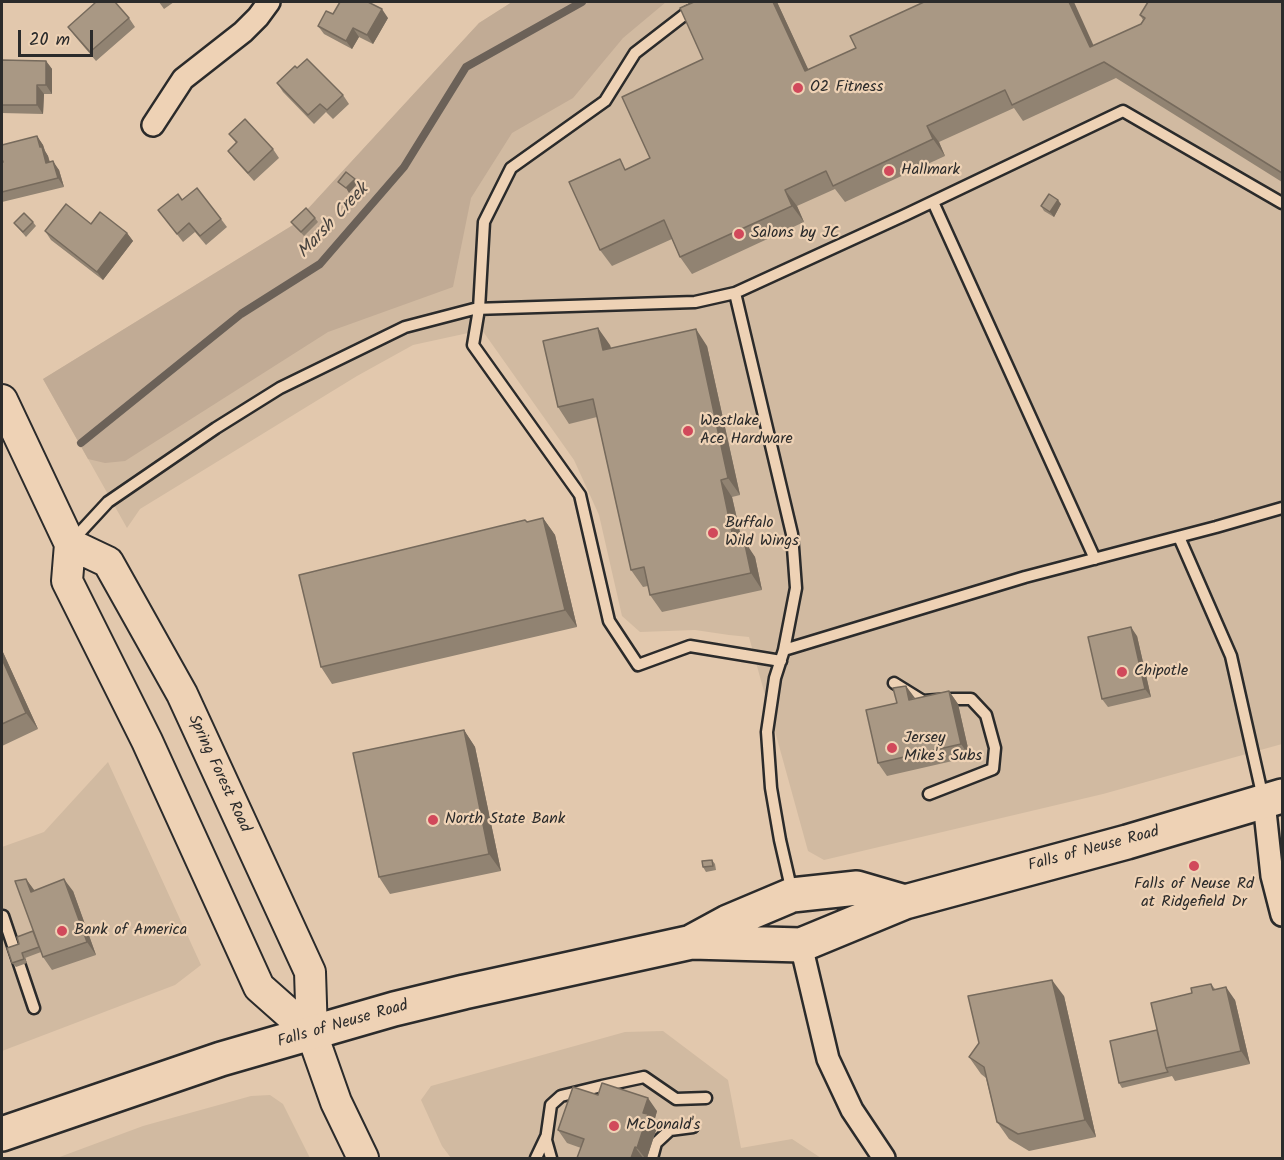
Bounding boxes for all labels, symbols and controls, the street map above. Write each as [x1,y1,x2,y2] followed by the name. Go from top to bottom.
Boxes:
[21,18,96,56] scale bar
[29,26,70,55] text: 20 m
[810,78,883,98] place label: O2 Fitness
[791,81,805,95] marker: O2 Fitness
[901,161,960,181] place label: Hallmark
[882,164,896,178] marker: Hallmark
[294,180,374,264] water label: Marsh Creek
[751,224,839,244] place label: Salons by JC
[732,227,746,241] marker: Salons by JC
[700,412,793,450] place label: Westlake Ace Hardware
[681,424,695,438] marker: Westlake Ace Hardware
[725,514,799,552] place label: Buffalo Wild Wings
[706,526,720,540] marker: Buffalo Wild Wings
[1134,662,1188,682] place label: Chipotle
[1115,665,1129,679] marker: Chipotle
[182,712,254,836] street label: Spring Forest Road
[904,729,982,767] place label: Jersey Mike's Subs
[885,741,899,755] marker: Jersey Mike's Subs
[445,810,565,830] place label: North State Bank
[426,813,440,827] marker: North State Bank
[1026,823,1162,877] street label: Falls of Neuse Road
[1187,859,1201,873] marker: Falls of Neuse Rd at Ridgefield Dr
[1134,875,1254,913] place label: Falls of Neuse Rd at Ridgefield Dr
[74,921,187,941] place label: Bank of America
[55,924,69,938] marker: Bank of America
[276,997,410,1053] street label: Falls of Neuse Road
[626,1116,700,1136] place label: McDonald's
[607,1119,621,1133] marker: McDonald's

